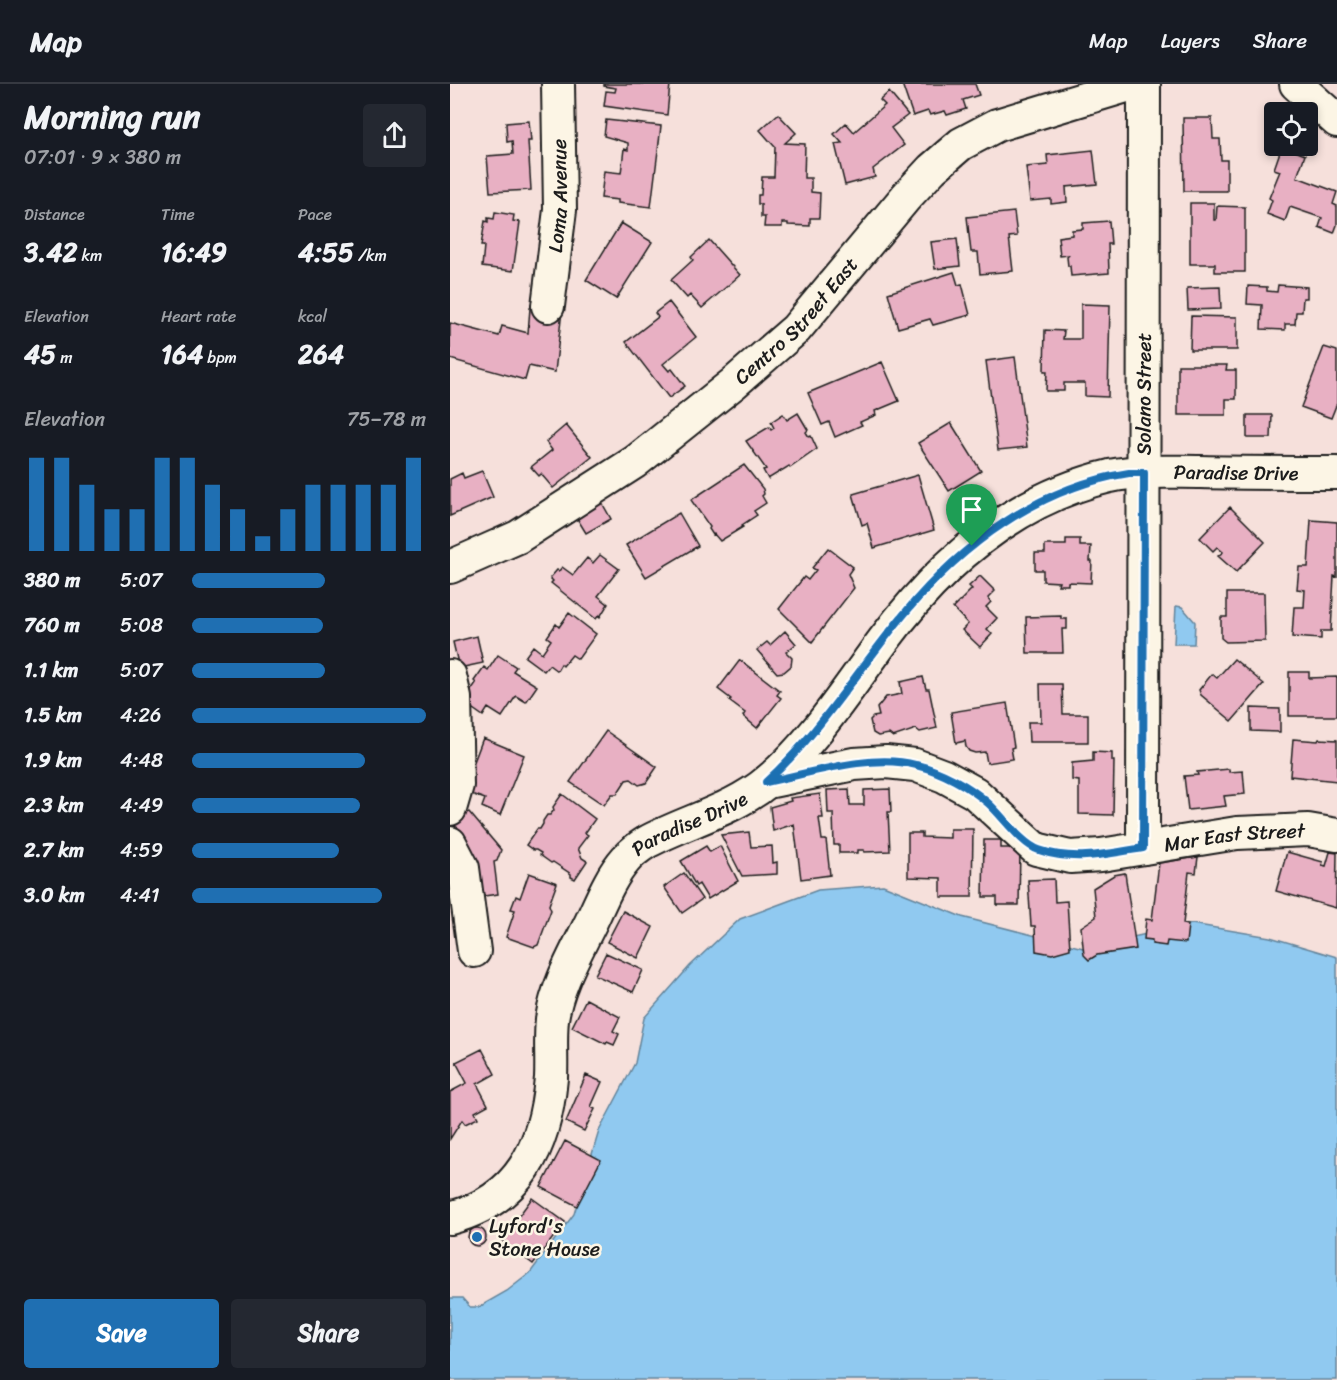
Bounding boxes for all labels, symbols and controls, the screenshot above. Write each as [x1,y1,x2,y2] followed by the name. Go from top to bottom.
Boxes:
[30,17,82,66] text: Map
[1089,22,1128,60] text: Map
[1161,22,1220,60] text: Layers
[1253,22,1307,60] text: Share
[24,88,200,146] text: Morning run
[1264,102,1318,156] map controls
[1264,102,1318,156] button: locate
[363,104,426,167] button: share
[538,138,578,255] street label: Loma Avenue
[24,140,181,175] text: 07:01 · 9 × 380 m
[24,200,85,229] text: Distance
[161,200,195,229] text: Time
[298,200,332,229] text: Pace
[24,229,77,275] text: 3.42
[161,229,227,275] text: 16:49
[298,229,354,275] text: 4:55
[77,241,102,270] text: km
[354,241,387,270] text: /km
[726,249,867,394] street label: Centro Street East
[24,302,89,331] text: Elevation
[161,302,236,331] text: Heart rate
[298,302,327,331] text: kcal
[24,331,56,377] text: 45
[161,331,203,377] text: 164
[298,331,344,377] text: 264
[1127,332,1162,455] street label: Solano Street
[56,343,73,372] text: m
[203,343,237,372] text: bpm
[24,402,105,437] text: Elevation
[347,402,426,437] text: 75–78 m
[1173,455,1299,491] street label: Paradise Drive
[946,484,997,546] pin
[955,493,988,526] icon: arrive
[24,563,80,598] text: 380 m
[120,563,162,598] text: 5:07
[24,608,80,643] text: 760 m
[120,608,163,643] text: 5:08
[24,653,78,688] text: 1.1 km
[120,653,162,688] text: 5:07
[24,698,82,733] text: 1.5 km
[120,698,161,733] text: 4:26
[24,743,82,778] text: 1.9 km
[120,743,163,778] text: 4:48
[624,782,755,866] street label: Paradise Drive
[24,788,84,823] text: 2.3 km
[120,788,163,823] text: 4:49
[1161,813,1306,863] street label: Mar East Street
[24,833,84,868] text: 2.7 km
[120,833,163,868] text: 4:59
[24,878,85,913] text: 3.0 km
[120,878,160,913] text: 4:41
[489,1209,600,1267] place label: Lyford's Stone House
[470,1230,484,1244] marker: Lyford's Stone House
[24,1299,219,1368] button: Save
[231,1299,426,1368] button: Share

